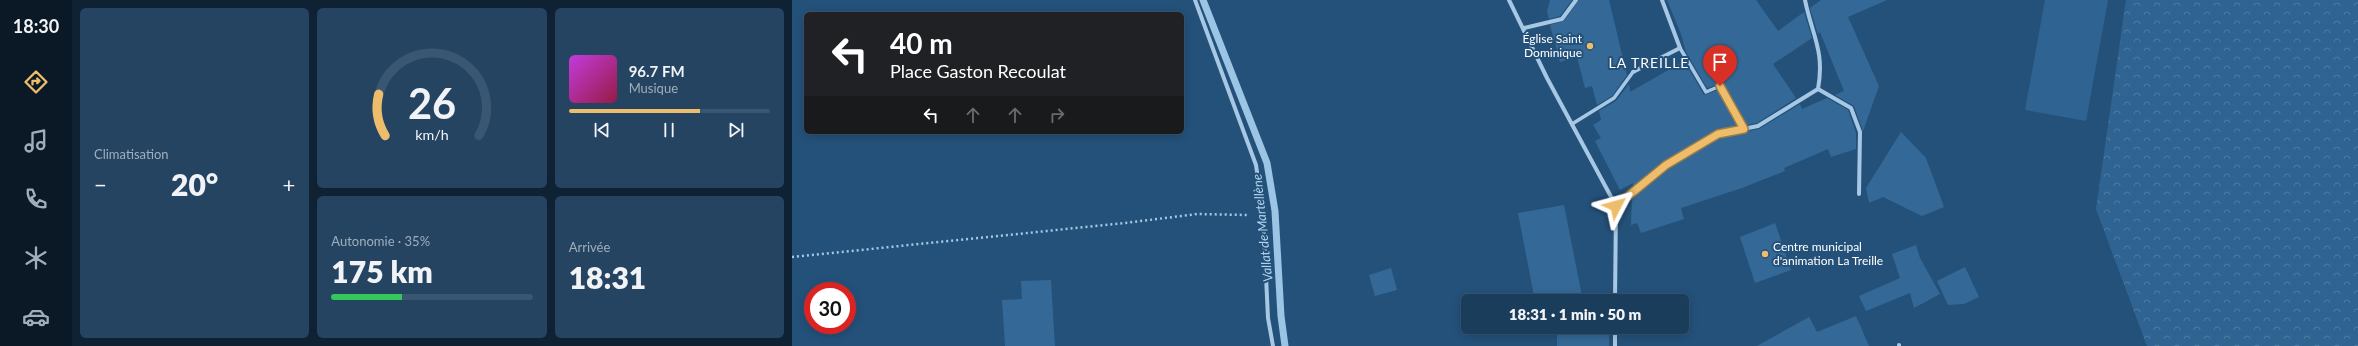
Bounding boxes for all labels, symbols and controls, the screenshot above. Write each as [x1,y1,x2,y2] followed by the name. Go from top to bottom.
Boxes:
[13,15,59,37] text: 18:30
[890,26,953,60] text: 40 m
[824,28,876,80] icon: left
[1523,31,1583,60] place label: Église Saint Dominique
[1585,41,1595,51] marker: Église Saint Dominique
[1703,45,1737,86] pin
[1709,51,1731,73] icon: arrive
[1609,54,1689,71] district label: LA TREILLE
[890,60,1066,82] text: Place Gaston Recoulat
[629,62,685,80] text: 96.7 FM
[22,68,50,96] icon: directions
[408,78,456,128] text: 26
[629,80,678,96] text: Musique
[920,104,942,126] icon: left
[962,104,984,126] icon: ahead
[1004,104,1026,126] icon: ahead
[1046,104,1068,126] icon: right
[591,119,613,141] icon: previous
[658,119,680,141] icon: pause
[725,119,747,141] icon: next
[415,125,449,142] text: km/h
[22,127,50,155] icon: music
[94,146,169,162] text: Climatisation
[171,166,218,202] text: 20°
[94,171,107,198] text: −
[283,171,295,198] text: +
[1248,173,1276,283] water label: Vallat de Martellène
[22,185,50,213] icon: phone
[1595,185,1637,227] position arrow
[331,233,430,249] text: Autonomie · 35%
[569,239,610,255] text: Arrivée
[1773,239,1883,268] place label: Centre municipal d'animation La Treille
[22,244,50,272] icon: climate
[1760,249,1770,259] marker: Centre municipal d'animation La Treille
[331,253,433,289] text: 175 km
[569,259,646,295] text: 18:31
[804,282,856,334] speed limit sign: 30
[22,303,50,331] icon: car
[1509,305,1641,323] text: 18:31 · 1 min · 50 m

